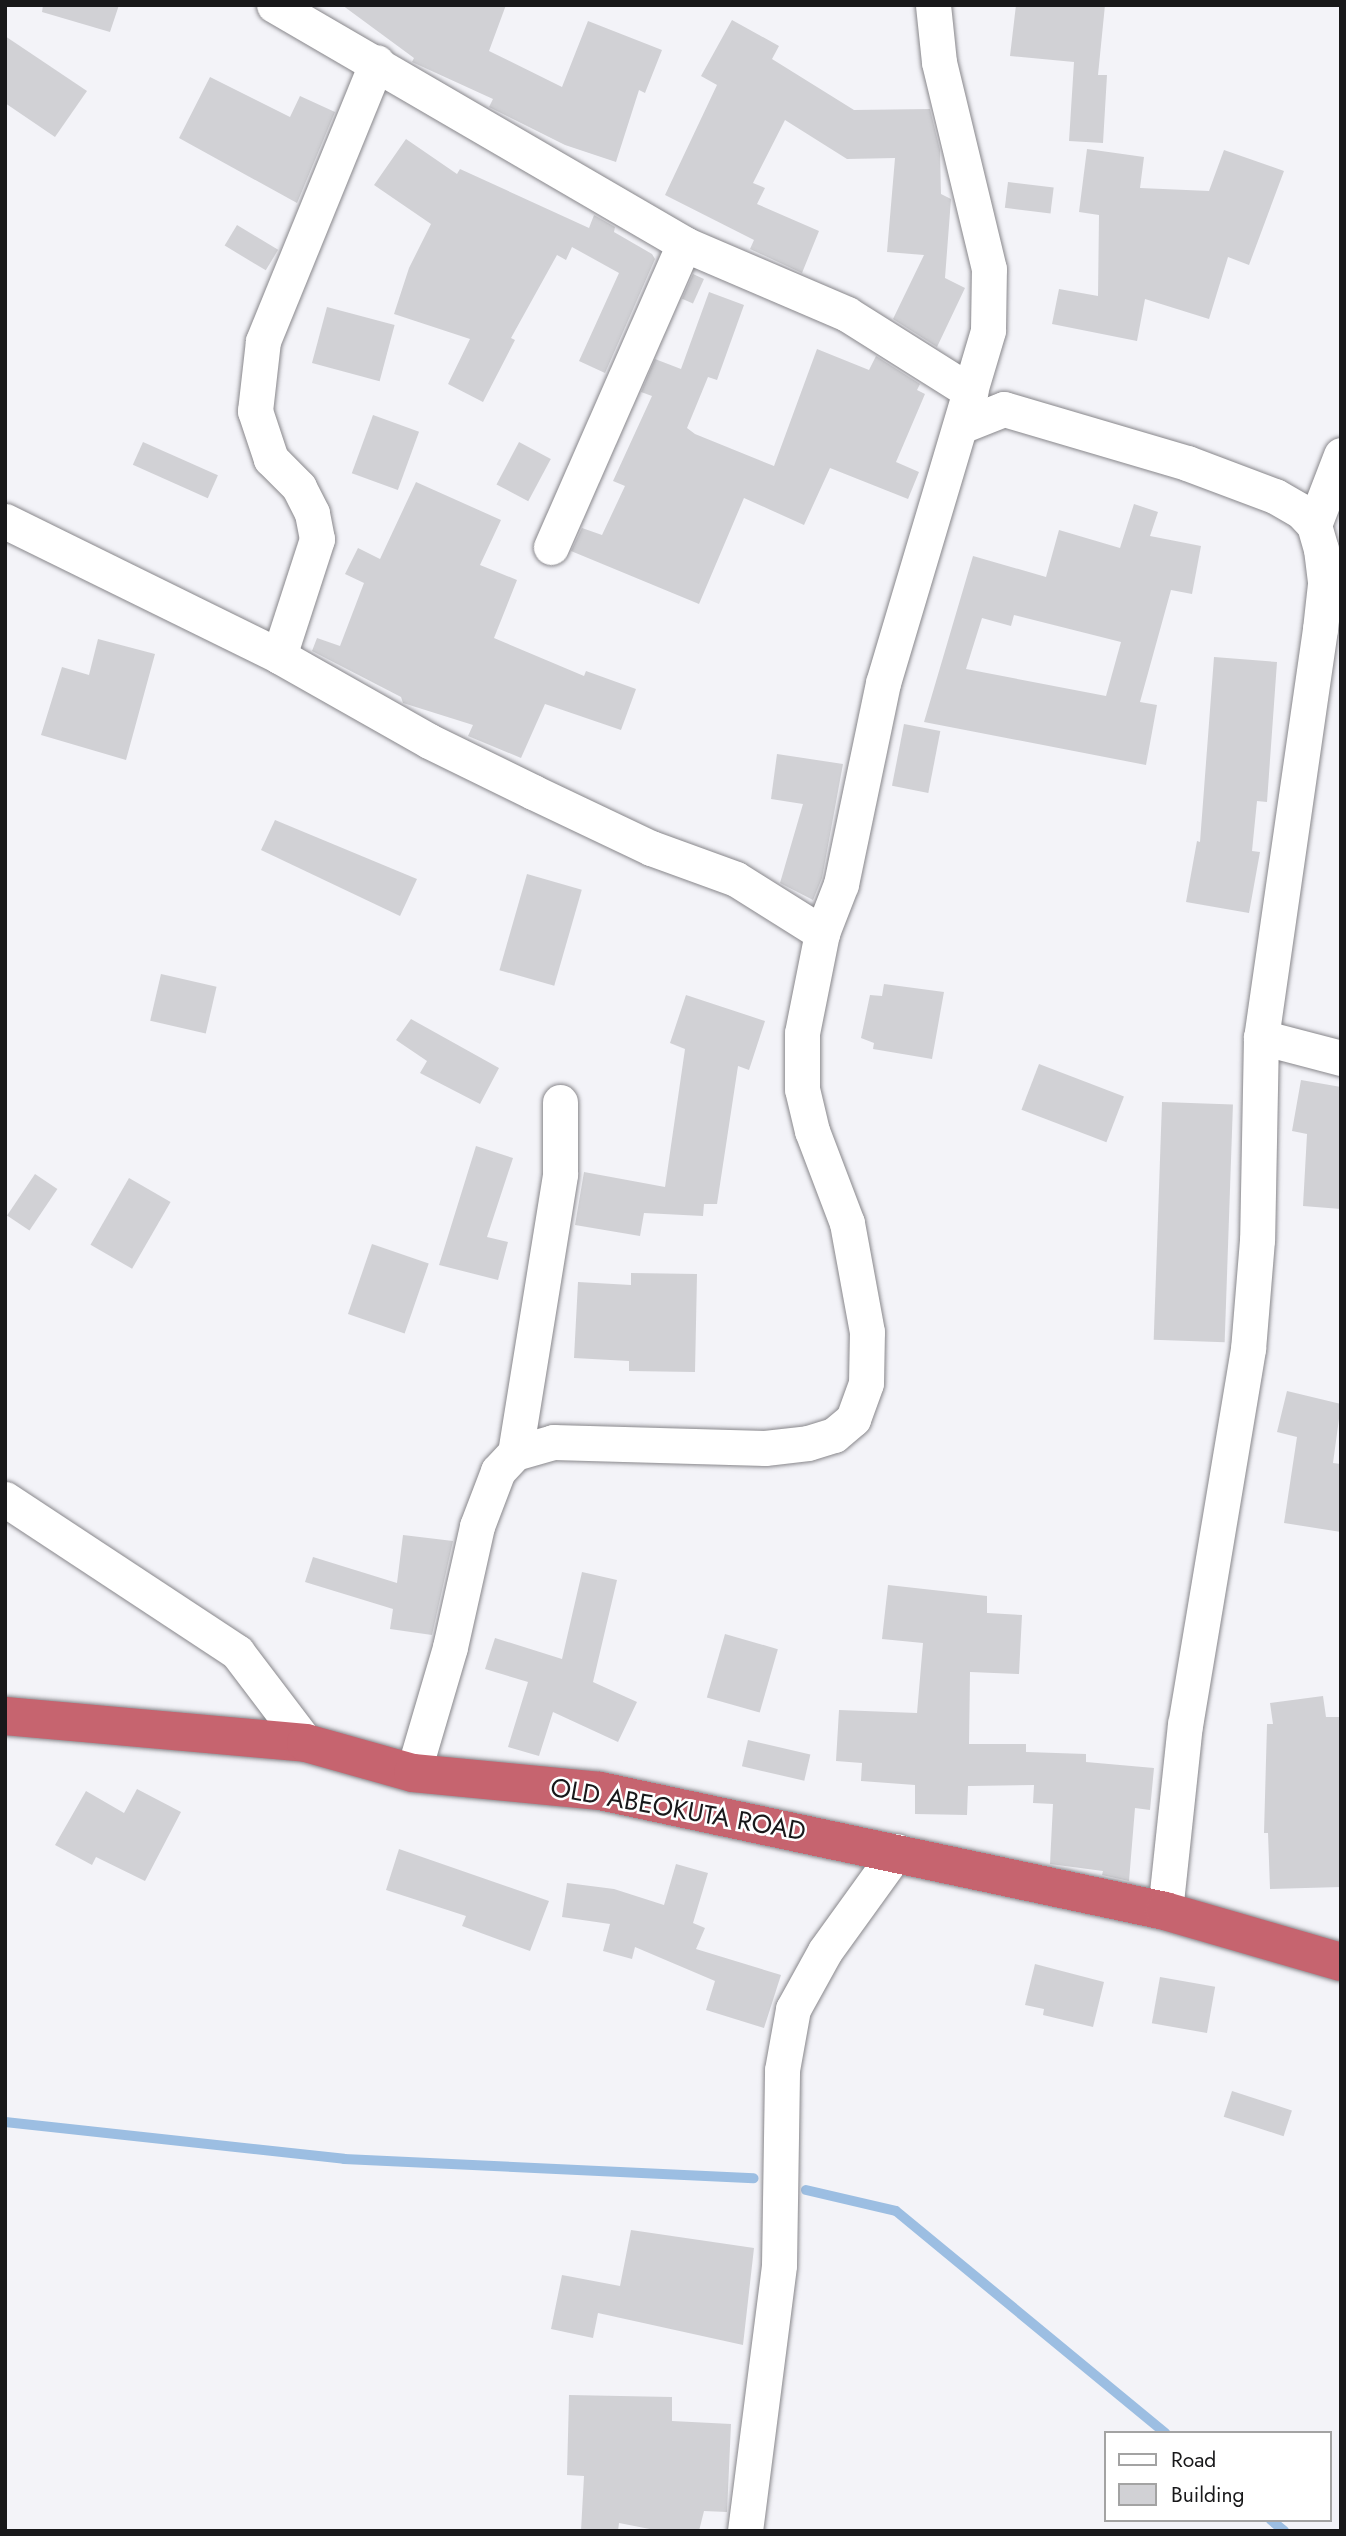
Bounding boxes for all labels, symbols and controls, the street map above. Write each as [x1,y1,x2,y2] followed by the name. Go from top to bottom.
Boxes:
[548,1772,808,1848] street label: OLD ABEOKUTA ROAD
[1104,2431,1332,2522] legend
[1171,2445,1216,2475] text: Road
[1171,2480,1244,2510] text: Building

